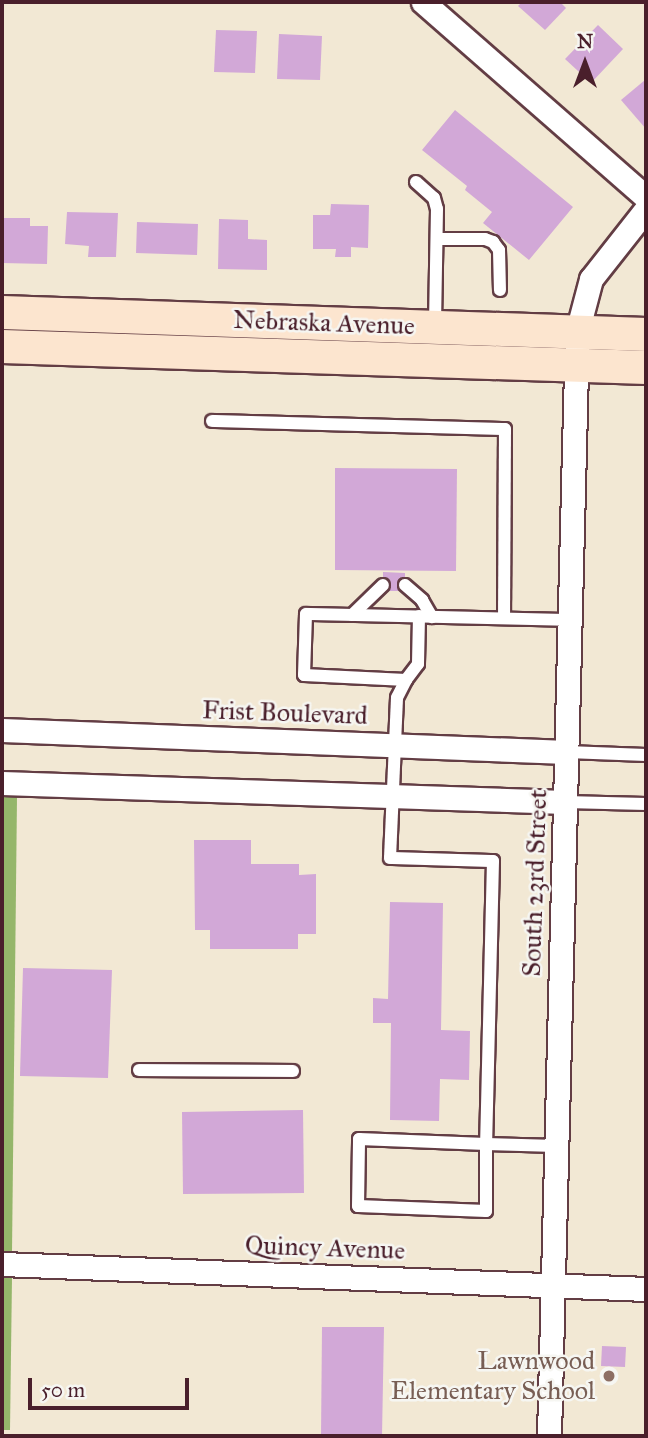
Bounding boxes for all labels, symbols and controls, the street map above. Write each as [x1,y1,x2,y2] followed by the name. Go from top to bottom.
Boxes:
[550,28,620,98] north arrow
[577,30,593,53] text: N
[233,304,415,342] street label: Nebraska Avenue
[202,695,368,731] street label: Frist Boulevard
[516,789,554,977] street label: South 23rd Street
[244,1230,406,1266] street label: Quincy Avenue
[391,1345,595,1406] place label: Lawnwood Elementary School
[32,1364,192,1408] scale bar
[601,1368,617,1384] marker: Lawnwood Elementary School
[41,1377,85,1403] text: 50 m

